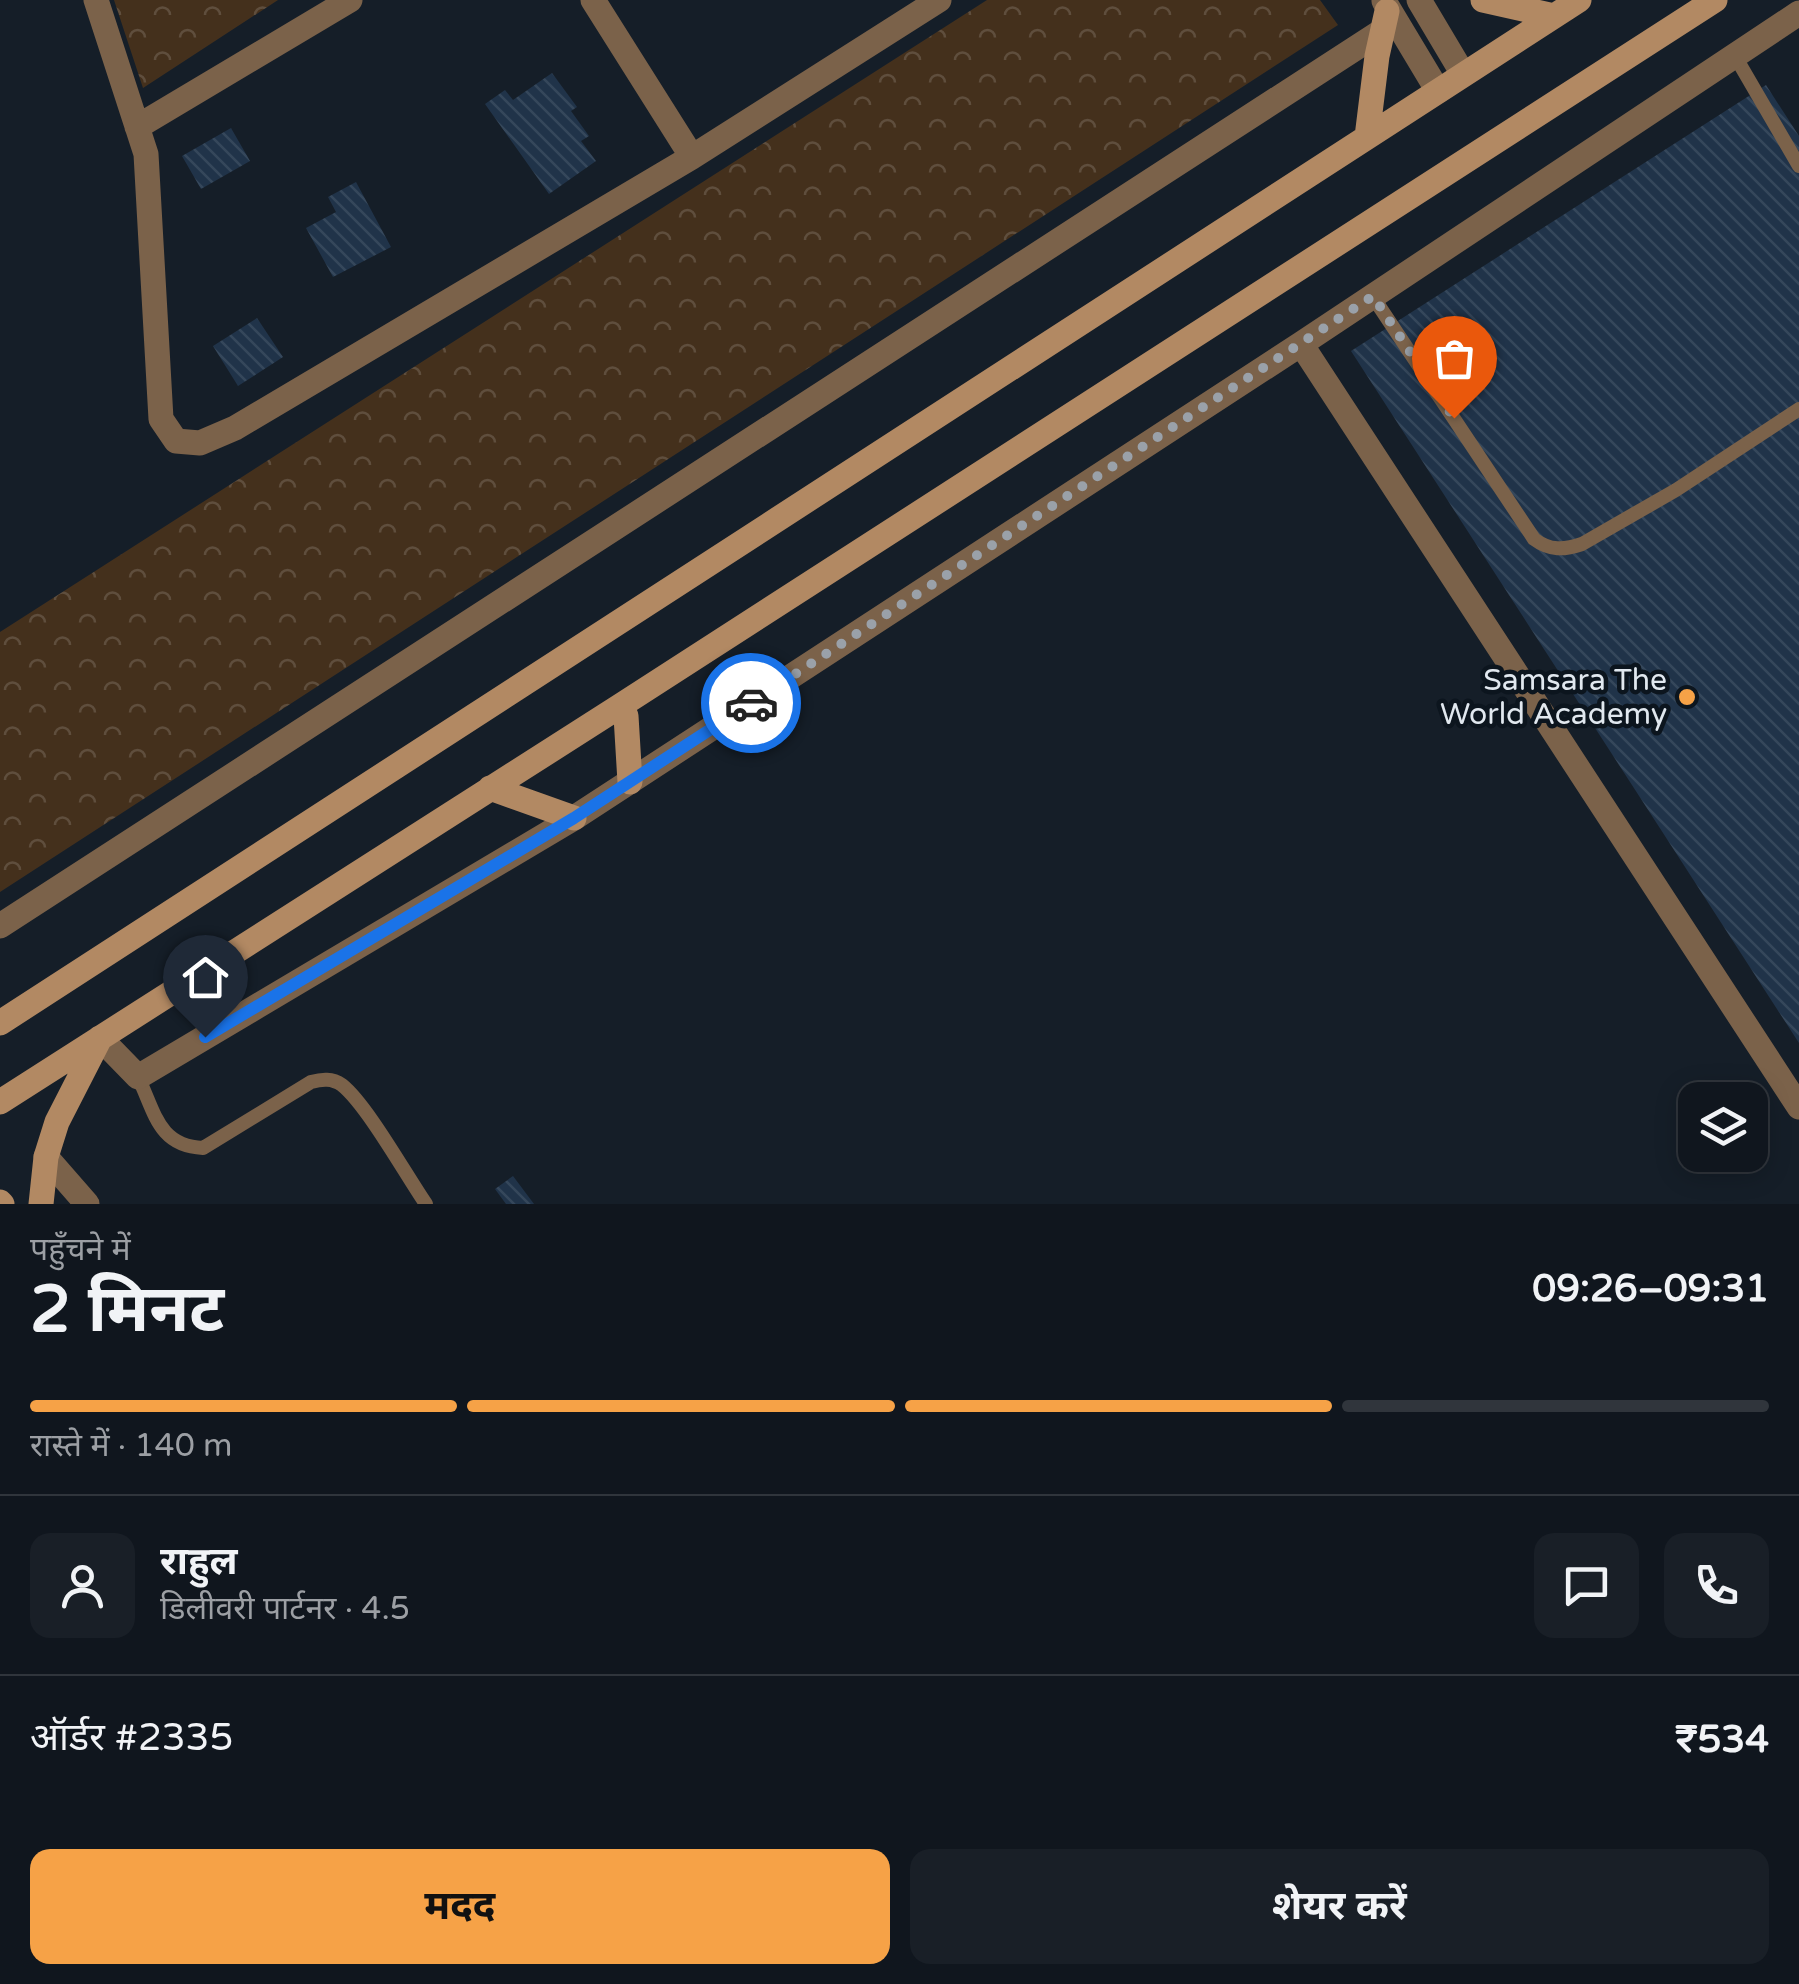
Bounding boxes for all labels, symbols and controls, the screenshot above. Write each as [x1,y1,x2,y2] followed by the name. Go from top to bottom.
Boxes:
[1412,316,1497,419] pin
[1427,331,1482,386] icon: bag
[701,653,801,753] courier
[1440,662,1667,733] place label: Samsara The World Academy
[724,676,779,731] icon: car
[1676,686,1698,708] marker: Samsara The World Academy
[163,935,248,1038] pin
[178,950,233,1005] icon: home
[1678,1082,1768,1172] map controls
[1678,1082,1768,1172] button: layers
[30,1231,131,1269] text: पहुँचने में
[1532,1266,1769,1312] text: 09:26–09:31
[30,1271,224,1350] text: 2 मिनट
[30,1427,232,1465] text: रास्ते में · 140 m
[30,1533,135,1638] button: person
[1534,1533,1639,1638] button: chat
[1664,1533,1769,1638] button: phone
[160,1539,237,1585] text: राहुल
[160,1590,410,1628] text: डिलीवरी पार्टनर · 4.5
[30,1715,233,1761] text: ऑर्डर #2335
[1675,1717,1769,1763] text: ₹534
[30,1849,890,1964] button: मदद
[910,1849,1769,1964] button: शेयर करें

